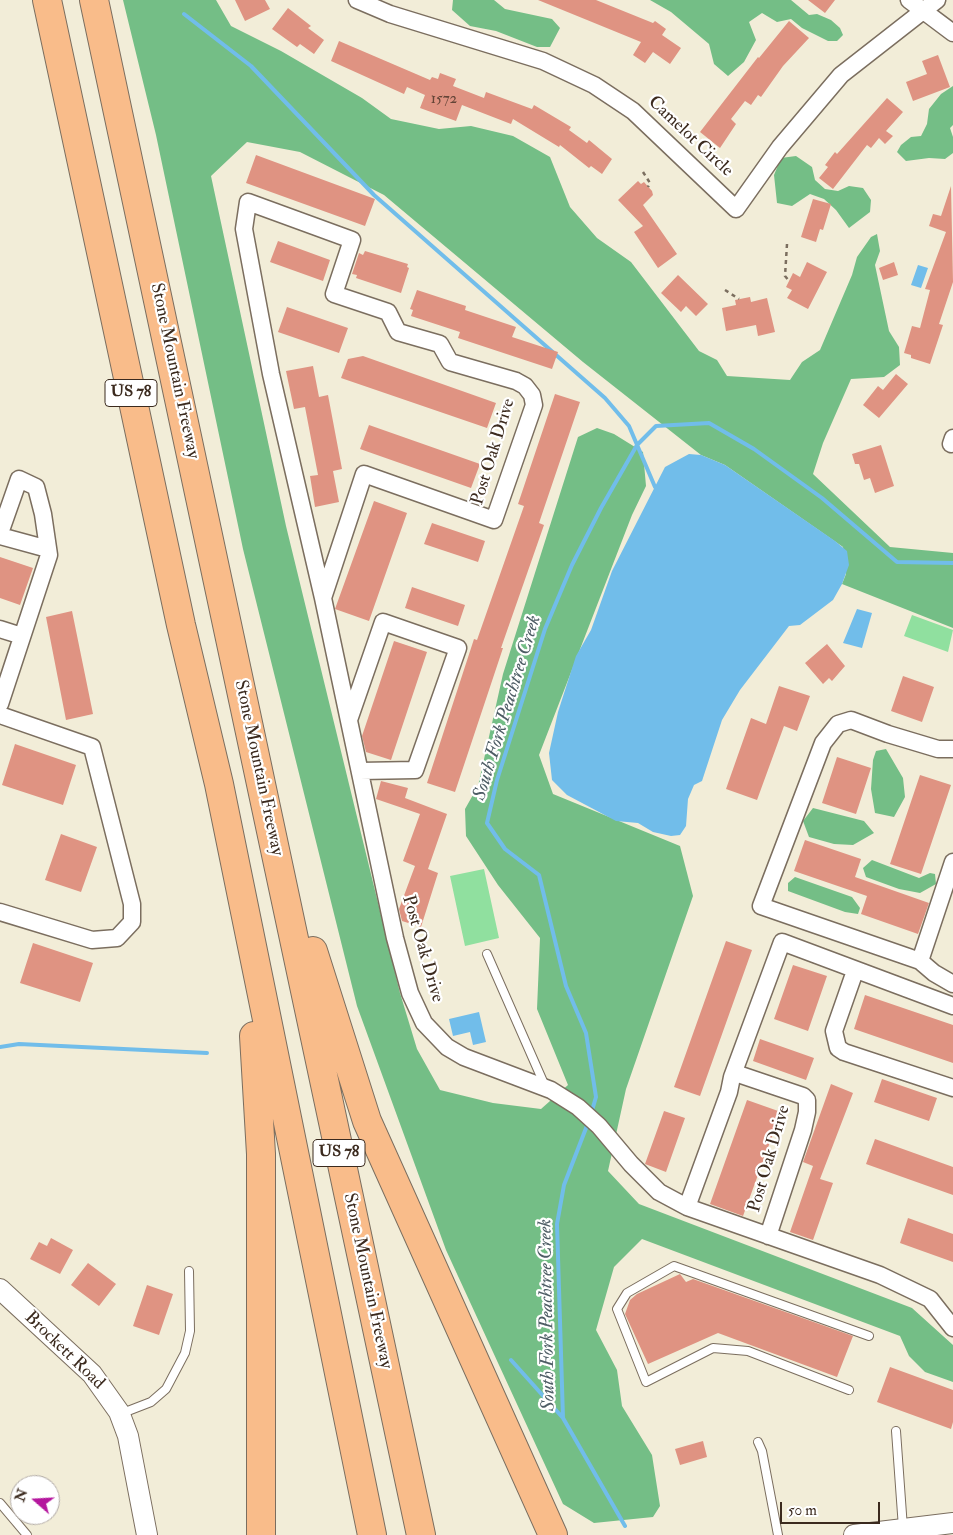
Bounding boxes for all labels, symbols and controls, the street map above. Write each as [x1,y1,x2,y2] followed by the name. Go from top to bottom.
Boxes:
[431,91,457,109] house number: 1572
[643,92,737,182] street label: Camelot Circle
[145,281,203,461] street label: Stone Mountain Freeway
[105,379,157,406] road number: US 78
[468,396,520,508] street label: Post Oak Drive
[469,613,547,803] water label: South Fork Peachtree Creek
[229,678,287,858] street label: Stone Mountain Freeway
[396,893,448,1005] street label: Post Oak Drive
[744,1103,796,1215] street label: Post Oak Drive
[313,1140,365,1166] road number: US 78
[338,1191,396,1371] street label: Stone Mountain Freeway
[535,1219,561,1411] water label: South Fork Peachtree Creek
[19,1307,109,1395] street label: Brockett Road
[10,1475,60,1525] north arrow
[11,1487,31,1504] text: N
[783,1492,883,1524] scale bar
[788,1501,817,1520] text: 50 m

